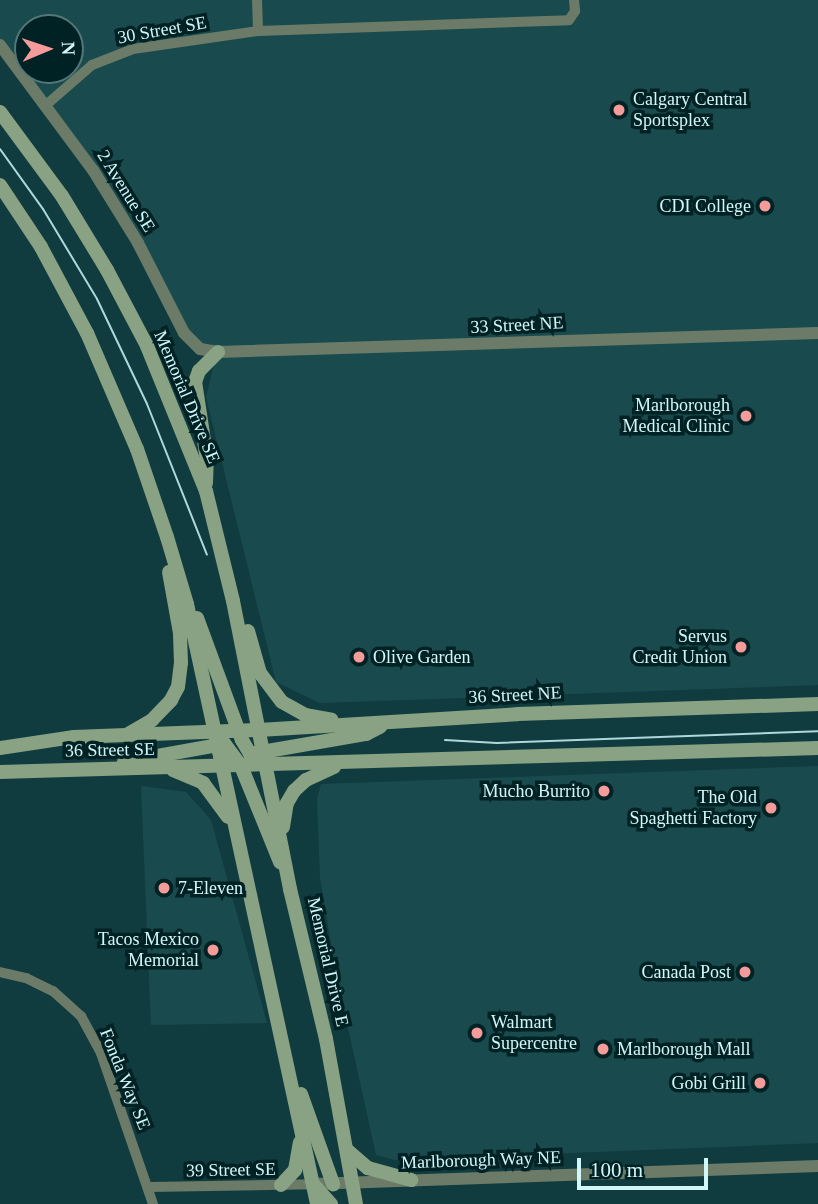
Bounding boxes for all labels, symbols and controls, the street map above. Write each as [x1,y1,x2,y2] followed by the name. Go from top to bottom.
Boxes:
[116,12,208,48] street label: 30 Street SE
[14,14,84,84] north arrow
[58,41,79,56] text: N
[633,89,747,132] place label: Calgary Central Sportsplex
[611,102,627,118] marker: Calgary Central Sportsplex
[92,146,160,236] street label: 2 Avenue SE
[660,195,751,217] place label: CDI College
[757,198,773,214] marker: CDI College
[470,312,564,338] street label: 33 Street NE
[149,327,225,467] street label: Memorial Drive SE
[623,395,730,438] place label: Marlborough Medical Clinic
[736,406,756,426] marker: Marlborough Medical Clinic
[633,626,727,668] place label: Servus Credit Union
[733,639,749,655] marker: Servus Credit Union
[373,646,470,668] place label: Olive Garden
[351,649,367,665] marker: Olive Garden
[468,682,562,708] street label: 36 Street NE
[65,738,155,762] street label: 36 Street SE
[483,780,590,802] place label: Mucho Burrito
[596,783,612,799] marker: Mucho Burrito
[630,787,757,830] place label: The Old Spaghetti Factory
[763,800,779,816] marker: The Old Spaghetti Factory
[178,877,243,899] place label: 7-Eleven
[156,880,172,896] marker: 7-Eleven
[303,895,353,1029] street label: Memorial Drive E
[98,929,199,972] place label: Tacos Mexico Memorial
[205,942,221,958] marker: Tacos Mexico Memorial
[642,961,731,983] place label: Canada Post
[737,964,753,980] marker: Canada Post
[491,1012,577,1054] place label: Walmart Supercentre
[95,1025,155,1133] street label: Fonda Way SE
[469,1025,485,1041] marker: Walmart Supercentre
[617,1038,750,1060] place label: Marlborough Mall
[595,1041,611,1057] marker: Marlborough Mall
[672,1072,746,1094] place label: Gobi Grill
[752,1075,768,1091] marker: Gobi Grill
[580,1144,711,1188] scale bar
[400,1146,562,1174] street label: Marlborough Way NE
[186,1158,276,1182] street label: 39 Street SE
[590,1158,643,1182] text: 100 m

